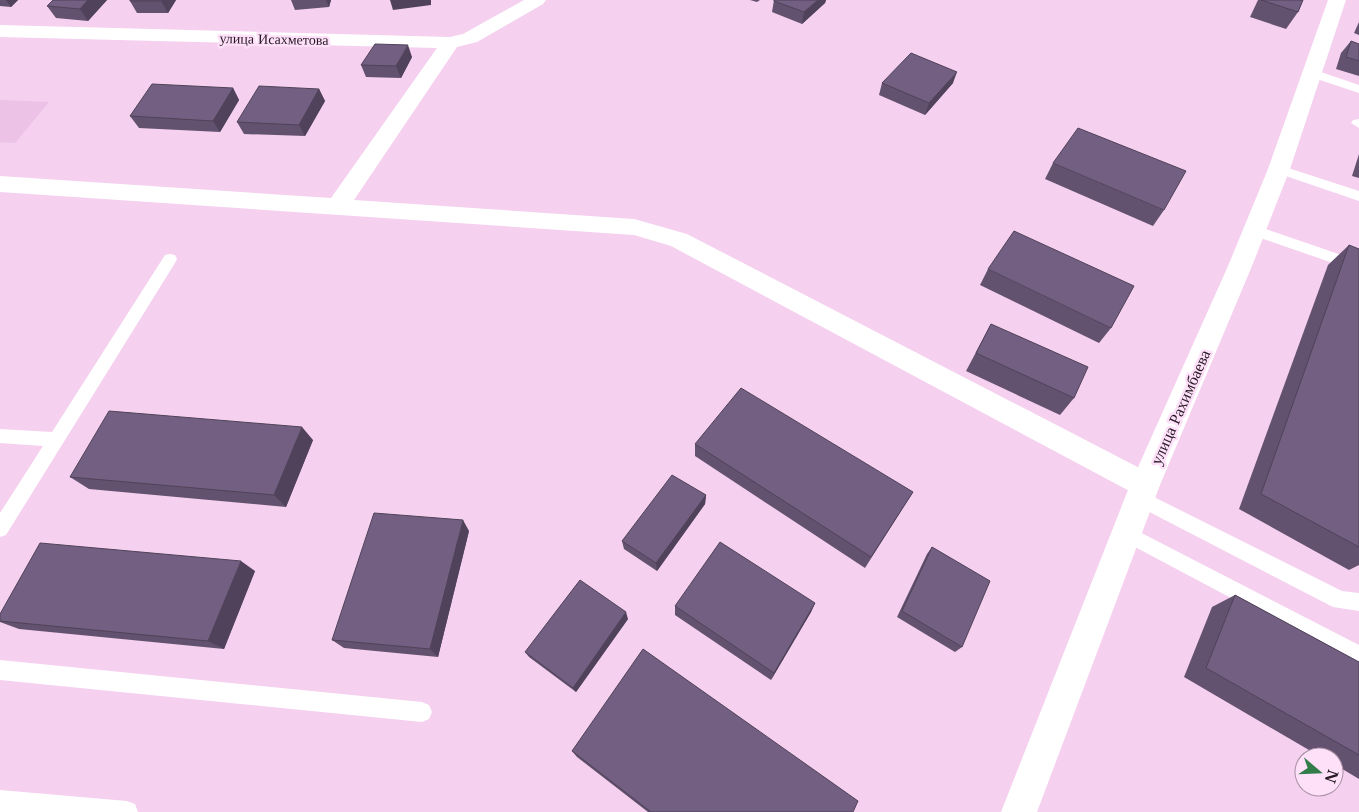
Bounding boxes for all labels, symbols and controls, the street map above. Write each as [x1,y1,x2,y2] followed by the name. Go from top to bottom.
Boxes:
[219,29,329,49] street label: улица Исахметова
[1146,346,1214,468] street label: улица Рахимбаева
[1294,747,1344,797] north arrow
[1321,767,1342,785] text: N

